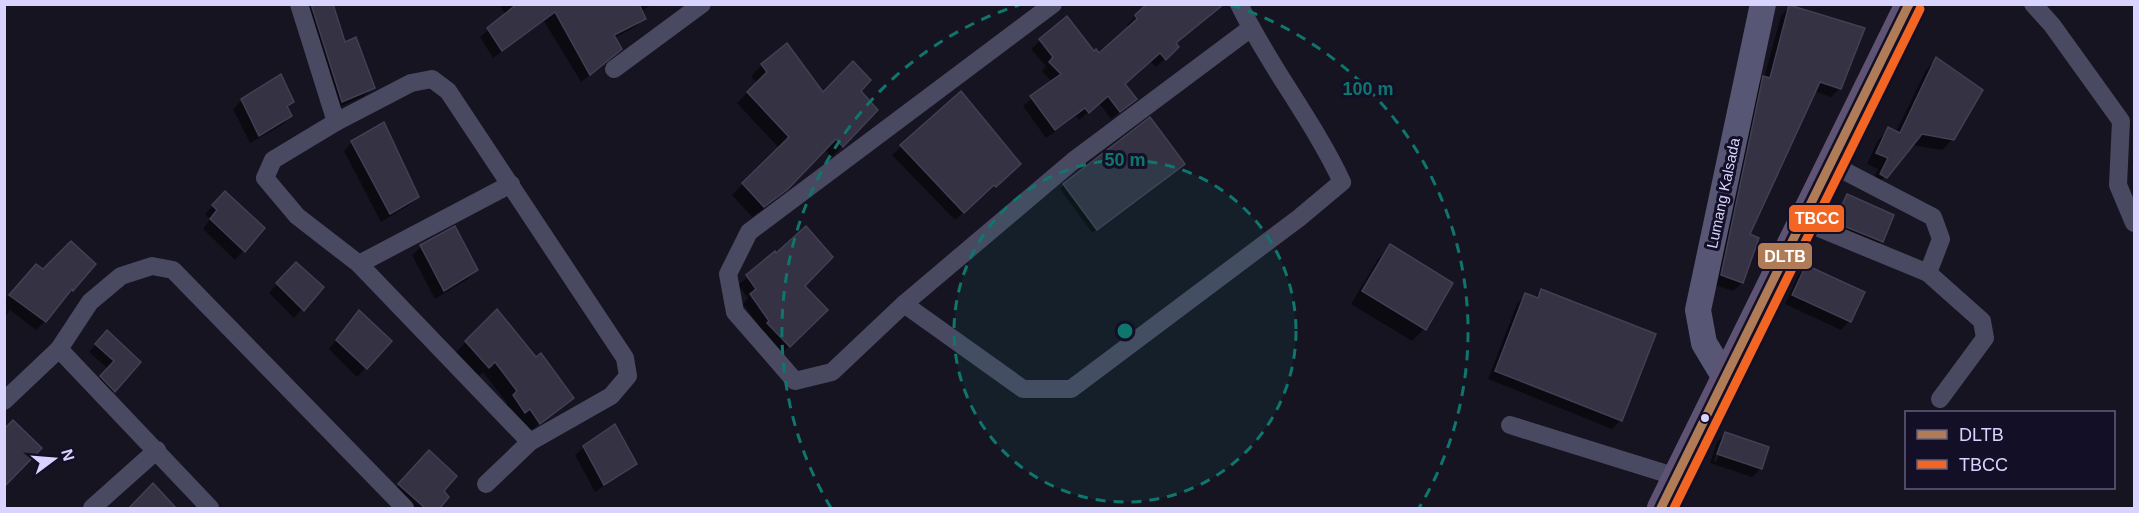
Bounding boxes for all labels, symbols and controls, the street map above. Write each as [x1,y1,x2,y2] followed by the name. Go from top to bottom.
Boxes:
[1342,79,1394,99] text: 100 m
[1703,136,1743,250] street label: Lumang Kalsada
[1104,150,1146,170] text: 50 m
[1788,204,1845,233] line badge: TBCC
[1795,210,1840,227] text: TBCC
[1757,242,1813,270] line badge: DLTB
[1764,248,1806,265] text: DLTB
[1115,321,1135,341] centre of rings
[1905,411,2115,489] legend
[1699,412,1711,424] unlabelled marker
[1959,425,2004,445] text: DLTB
[24,429,84,489] north arrow
[58,447,78,463] text: N
[1959,455,2008,475] text: TBCC

